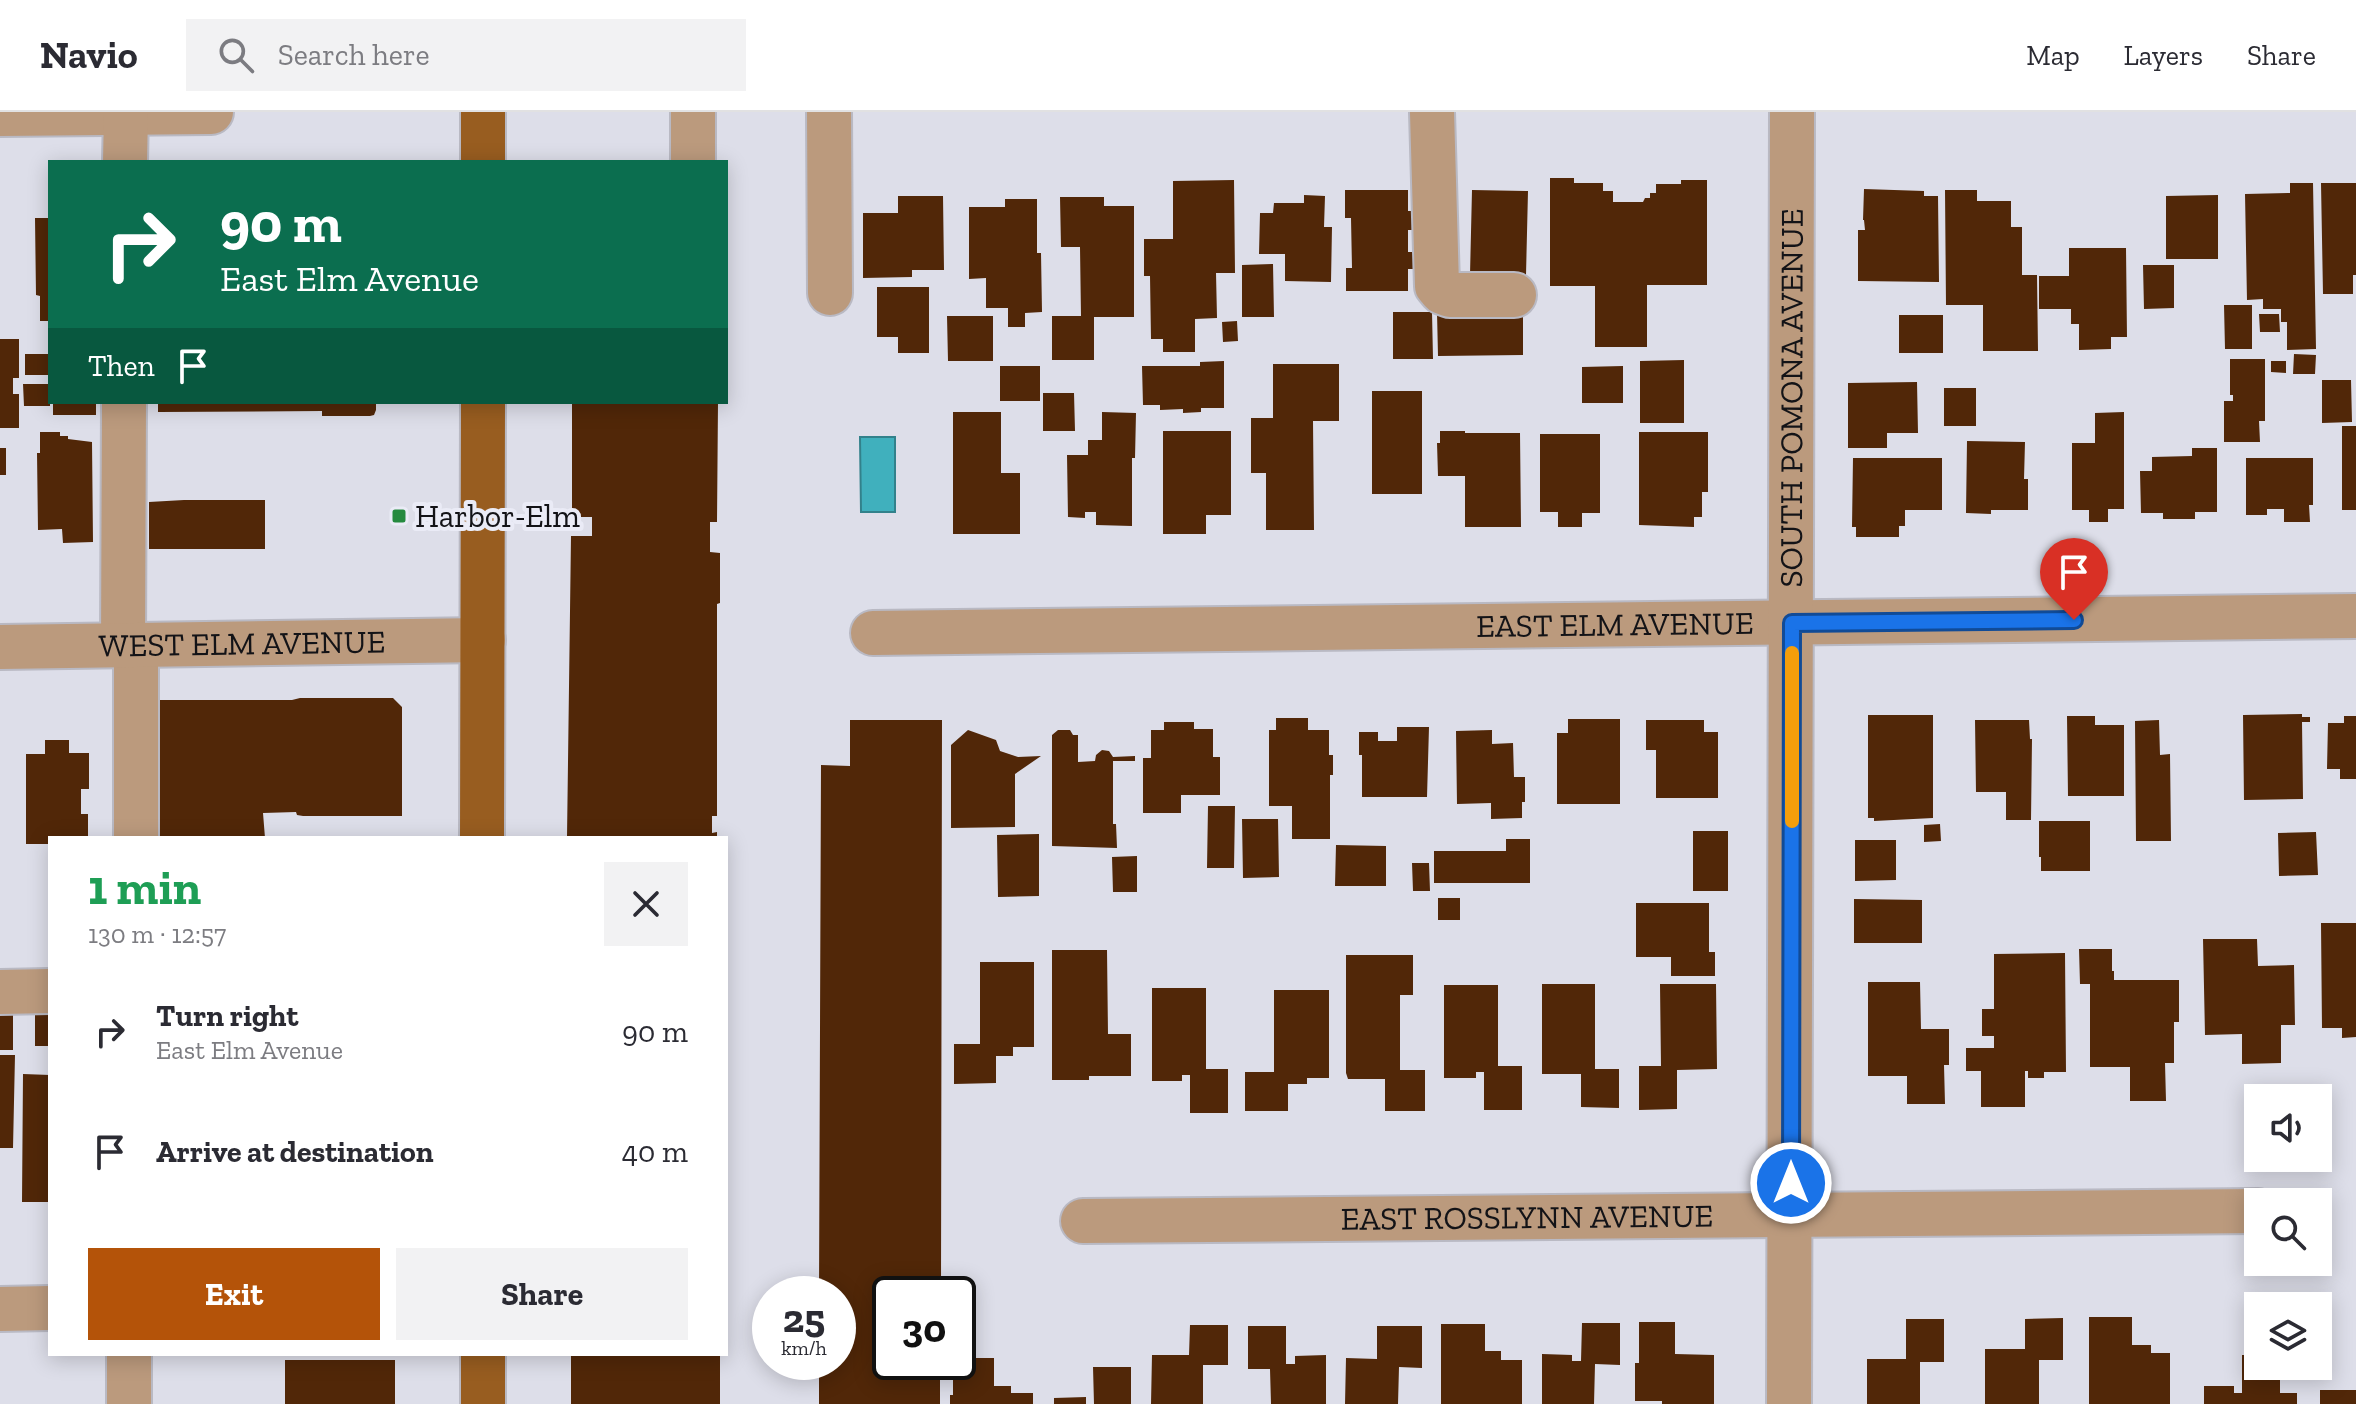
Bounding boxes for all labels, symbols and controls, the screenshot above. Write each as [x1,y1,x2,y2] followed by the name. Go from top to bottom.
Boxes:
[186,19,746,91] search box
[40,32,138,78] text: Navio
[214,33,258,77] icon: search
[278,37,430,73] text: Search here
[2026,39,2080,72] text: Map
[2124,39,2203,72] text: Layers
[2247,39,2316,72] text: Share
[220,189,342,256] text: 90 m
[88,192,192,296] icon: right
[1772,208,1811,588] street label: SOUTH POMONA AVENUE
[220,257,479,300] text: East Elm Avenue
[171,344,215,388] icon: arrive
[88,348,155,384] text: Then
[415,497,580,535] place label: Harbor-Elm
[390,507,408,525] marker: Harbor-Elm
[2040,538,2108,620] pin
[2052,550,2096,594] icon: arrive
[1476,604,1754,645] street label: EAST ELM AVENUE
[98,622,386,665] street label: WEST ELM AVENUE
[88,859,201,916] text: 1 min
[604,862,688,946] button: close
[88,918,226,950] text: 130 m · 12:57
[156,998,298,1034] text: Turn right
[88,1010,132,1054] icon: right
[622,1014,688,1050] text: 90 m
[156,1034,343,1066] text: East Elm Avenue
[2244,1084,2332,1380] map controls
[2244,1084,2332,1172] button: sound
[88,1130,132,1174] icon: arrive
[156,1134,433,1170] text: Arrive at destination
[622,1134,688,1170] text: 40 m
[1749,1141,1833,1225] position arrow
[2244,1188,2332,1276] button: search
[1340,1197,1714,1238] street label: EAST ROSSLYNN AVENUE
[88,1248,380,1340] button: Exit
[396,1248,688,1340] button: Share
[872,1276,976,1380] speed limit sign: 30
[2244,1292,2332,1380] button: layers
[783,1294,825,1342] text: 25
[781,1336,827,1360] text: km/h

